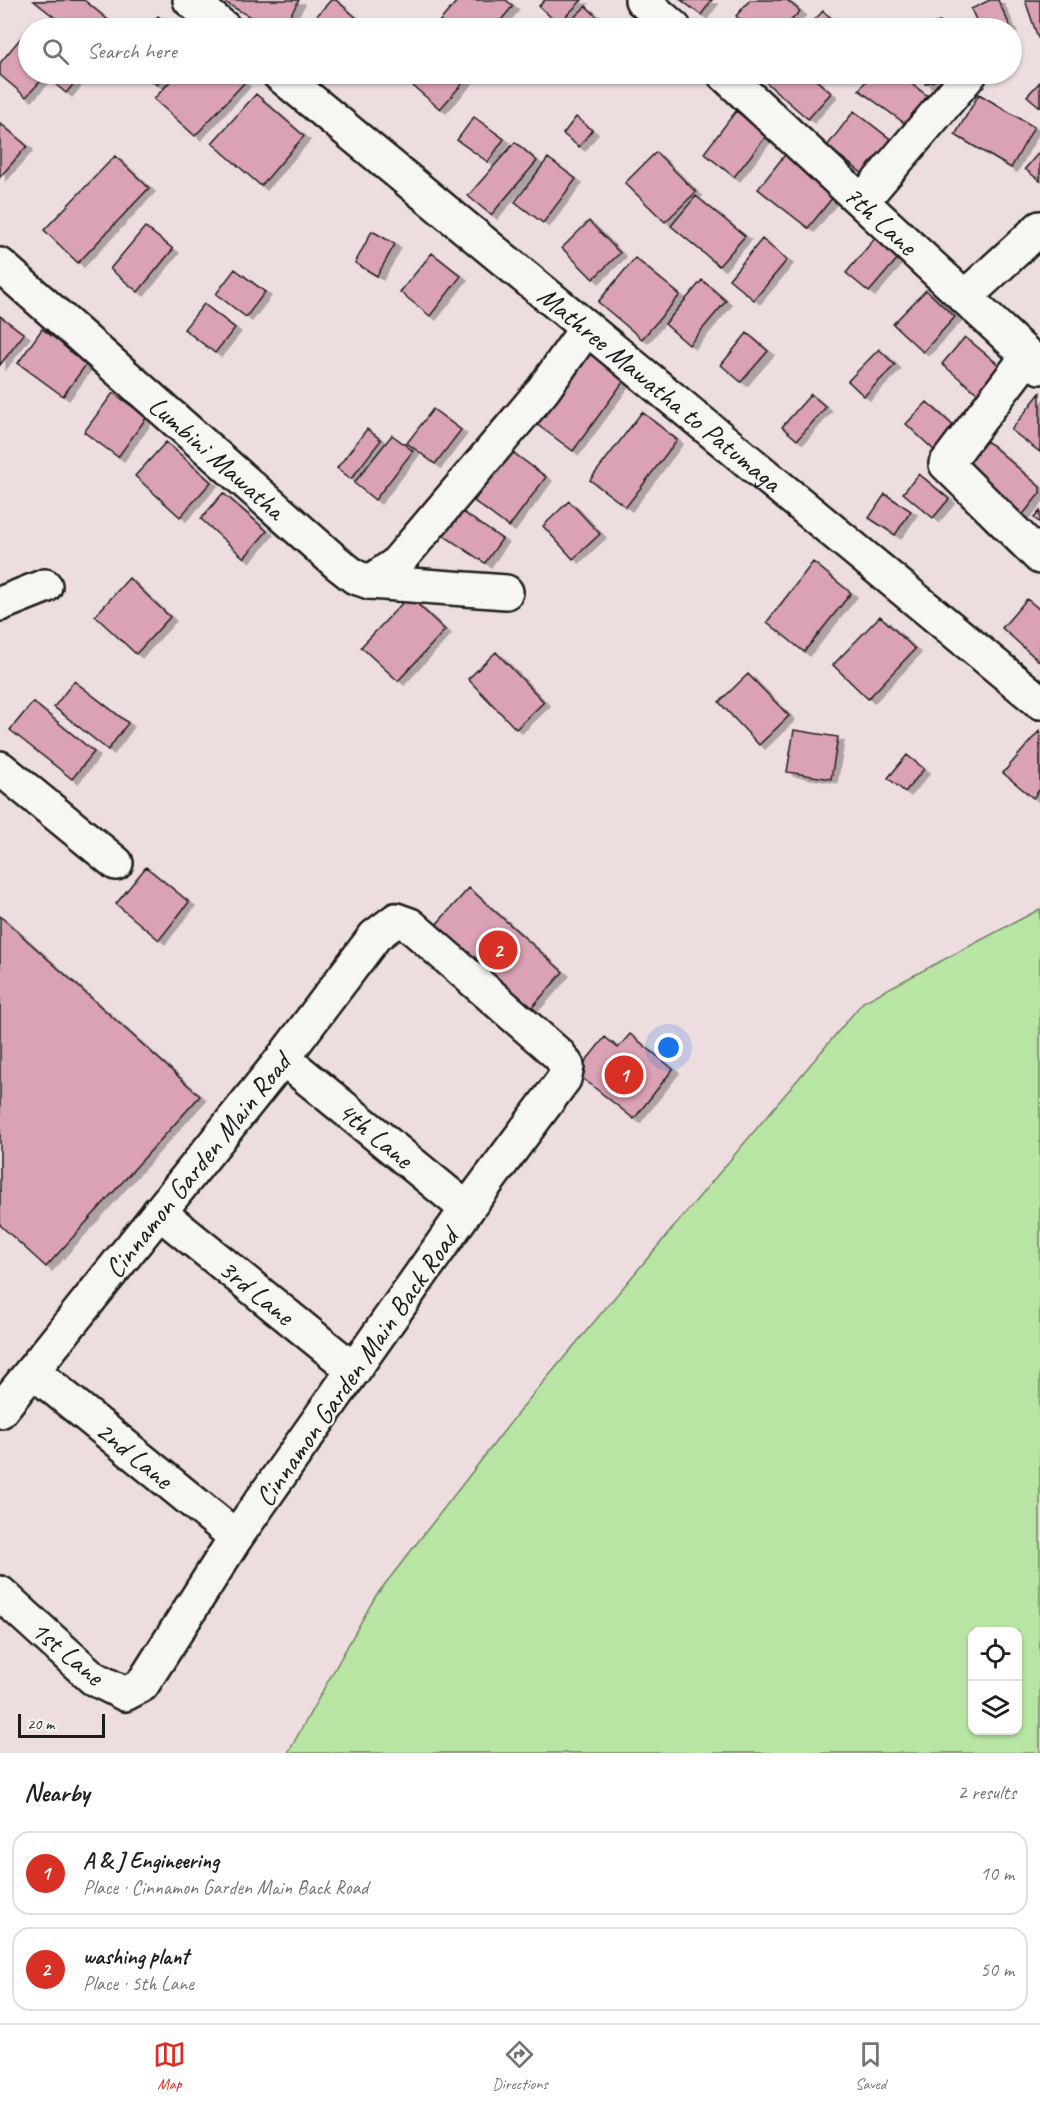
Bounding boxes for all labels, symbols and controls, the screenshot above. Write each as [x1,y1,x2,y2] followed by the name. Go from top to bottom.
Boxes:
[18,18,1022,84] search box
[39,35,72,68] icon: search
[87,37,177,65] text: Search here
[837,177,926,264] street label: 7th Lane
[531,278,790,501] street label: Mathree Mawatha to Patumaga
[142,388,294,529] street label: Lumbini Mawatha
[478,928,518,972] pin: 2
[654,1033,683,1062] your location
[97,1043,301,1285] street label: Cinnamon Garden Main Road
[604,1052,644,1098] pin: 1
[331,1093,422,1177] street label: 4th Lane
[247,1218,468,1513] street label: Cinnamon Garden Main Back Road
[212,1251,303,1334] street label: 3rd Lane
[89,1413,181,1498] street label: 2nd Lane
[24,1612,113,1694] street label: 1st Lane
[968,1627,1022,1735] map controls
[968,1627,1022,1681] button: locate
[968,1681,1022,1735] button: layers
[18,1711,105,1738] scale bar
[27,1714,54,1734] text: 20 m
[24,1776,89,1809] text: Nearby
[957,1780,1016,1805] text: 2 results
[83,1847,219,1875] text: A & J Engineering
[41,1861,50,1886] text: 1
[980,1861,1014,1886] text: 10 m
[83,1875,368,1900] text: Place · Cinnamon Garden Main Back Road
[83,1943,189,1971] text: washing plant
[41,1957,50,1982] text: 2
[980,1957,1014,1982] text: 50 m
[83,1971,194,1996] text: Place · 5th Lane
[153,2038,186,2094] tab: Map
[492,2038,548,2094] tab: Directions
[854,2038,887,2094] tab: Saved

